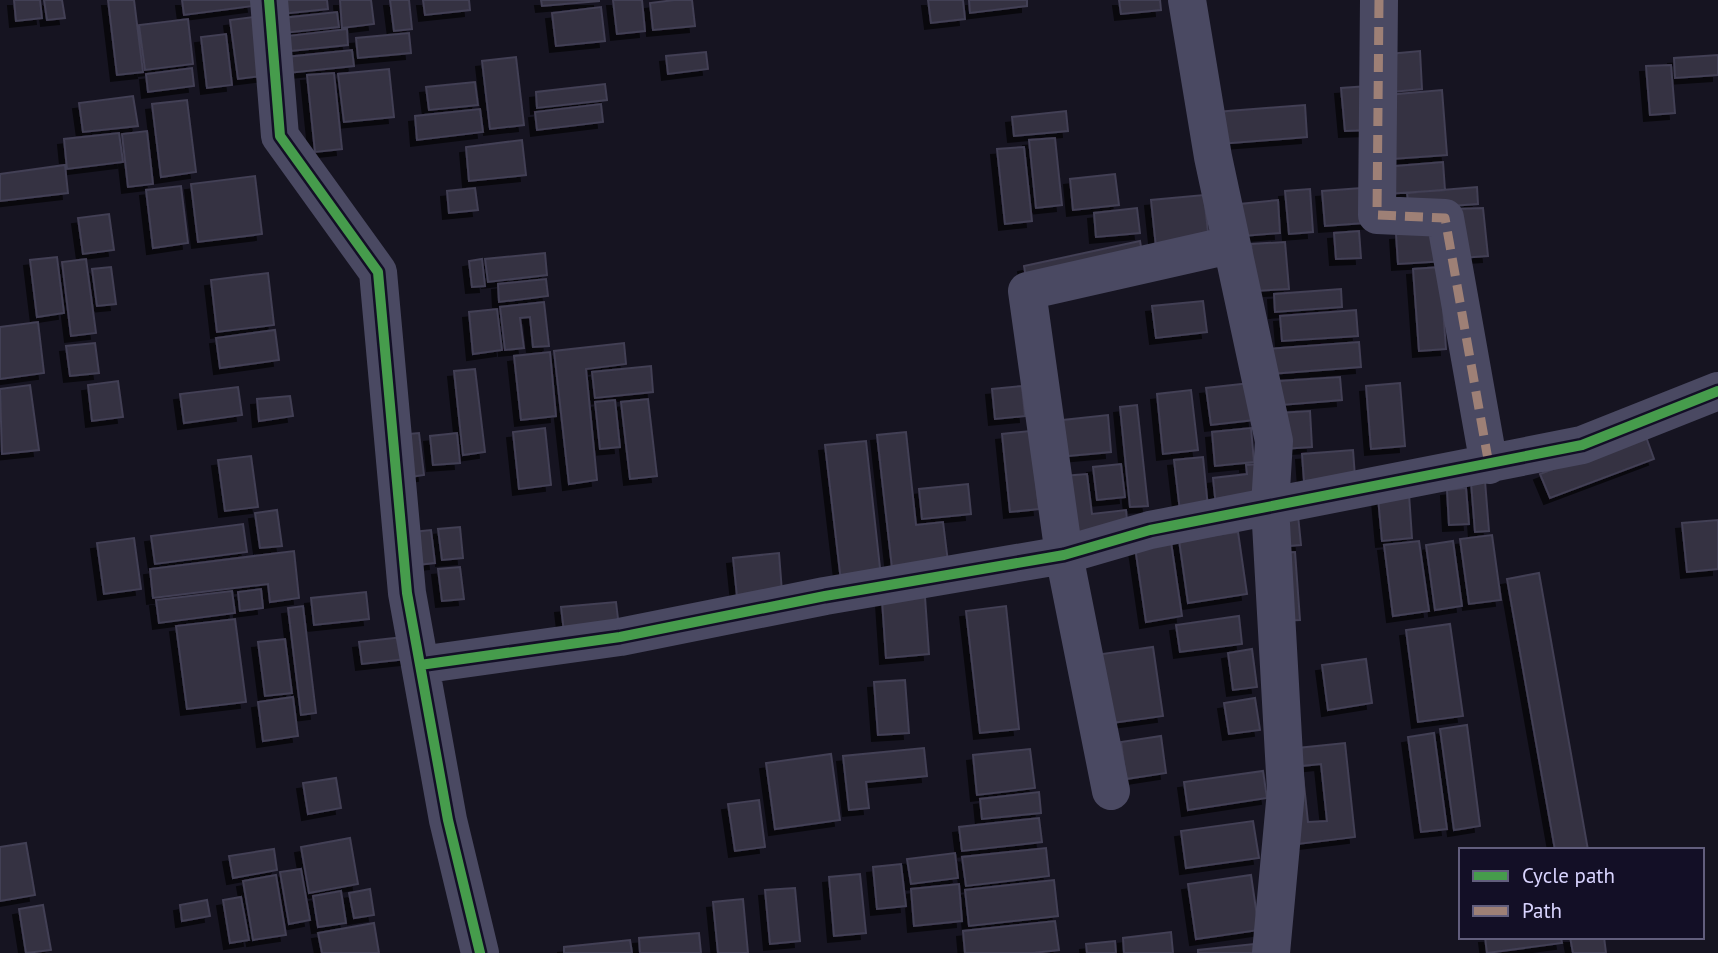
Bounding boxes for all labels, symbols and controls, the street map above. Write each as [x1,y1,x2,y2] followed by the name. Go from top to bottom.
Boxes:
[1459,848,1704,939] legend
[1522,862,1615,889] text: Cycle path
[1522,897,1562,924] text: Path

